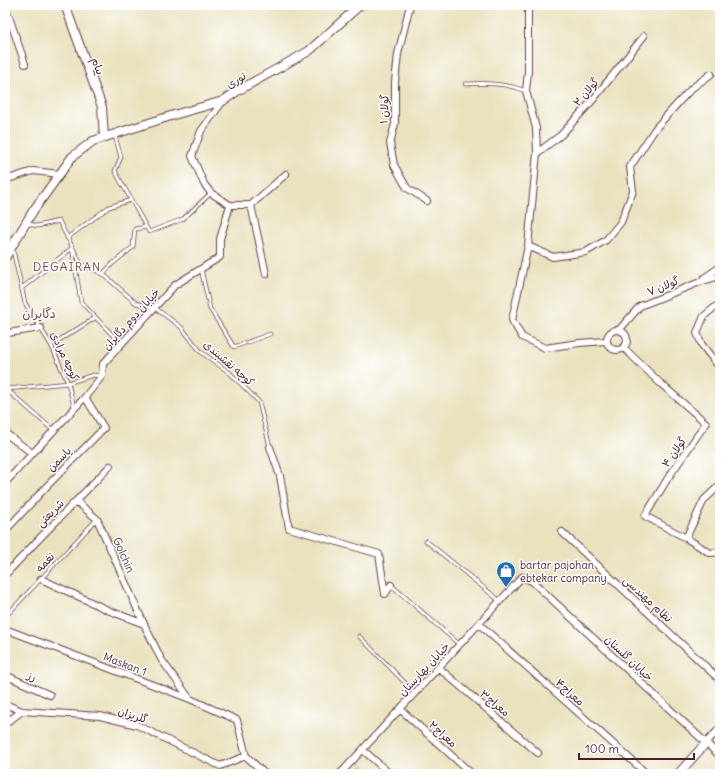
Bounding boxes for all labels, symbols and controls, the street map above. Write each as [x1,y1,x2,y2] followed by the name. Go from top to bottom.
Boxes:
[87,55,108,77] street label: پیام
[223,68,249,92] street label: نوری
[570,75,603,110] street label: گولان ۲
[376,94,393,124] street label: گولان ۱
[33,259,101,274] district label: DEGAIRAN
[645,273,682,300] street label: گولان ۷
[99,285,164,354] street label: خیابان دوم دگایران
[22,305,56,322] district label: دگایران
[47,329,83,384] street label: کوچه مرادی
[200,337,257,390] street label: کوچه نقشبندی
[659,434,690,471] street label: گولان ۴
[44,444,74,474] street label: یاسمن
[33,496,68,531] street label: شریعتی
[110,535,138,575] street label: Golchin
[32,549,58,575] street label: نغمه
[520,558,607,585] place label: bartar pajohan ebtekar company
[495,560,517,588] shop icon: bartar pajohan ebtekar company
[619,573,675,627] street label: نظام مهندسی
[601,632,656,685] street label: خیابان گلستان
[396,639,453,699] street label: خیابان بهارستان
[101,649,149,679] street label: Maskan 1
[24,668,39,684] street label: رز
[552,675,587,709] street label: معراج۴
[477,686,513,720] street label: معراج۳
[116,704,150,726] street label: گلریزان
[425,718,460,751] street label: معراج۲
[579,735,694,761] scale bar
[585,741,619,756] text: 100 m

